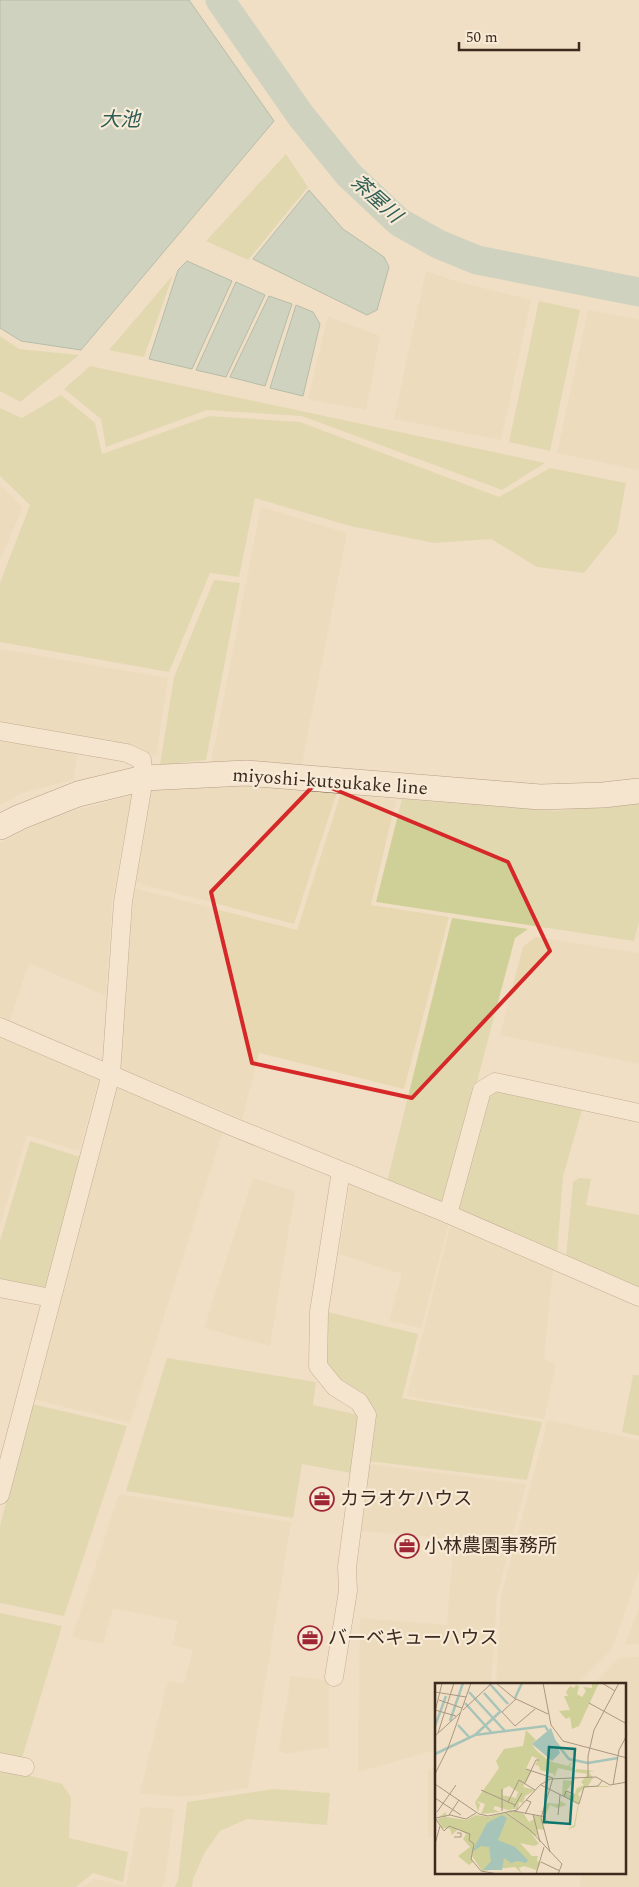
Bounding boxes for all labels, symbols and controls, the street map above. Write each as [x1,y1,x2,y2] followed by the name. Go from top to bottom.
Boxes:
[459,20,579,52] scale bar
[466,26,498,49] text: 50 m
[100,105,142,135] water label: 大池
[344,168,410,232] water label: 茶屋川
[231,761,429,803] street label: miyoshi-kutsukake line
[340,1485,472,1514] place label: カラオケハウス
[309,1486,335,1512] office icon: カラオケハウス
[424,1532,557,1561] place label: 小林農園事務所
[394,1533,420,1559] office icon: 小林農園事務所
[328,1624,499,1653] place label: バーベキューハウス
[297,1625,323,1651] office icon: バーベキューハウス
[435,1683,626,1874] inset map

